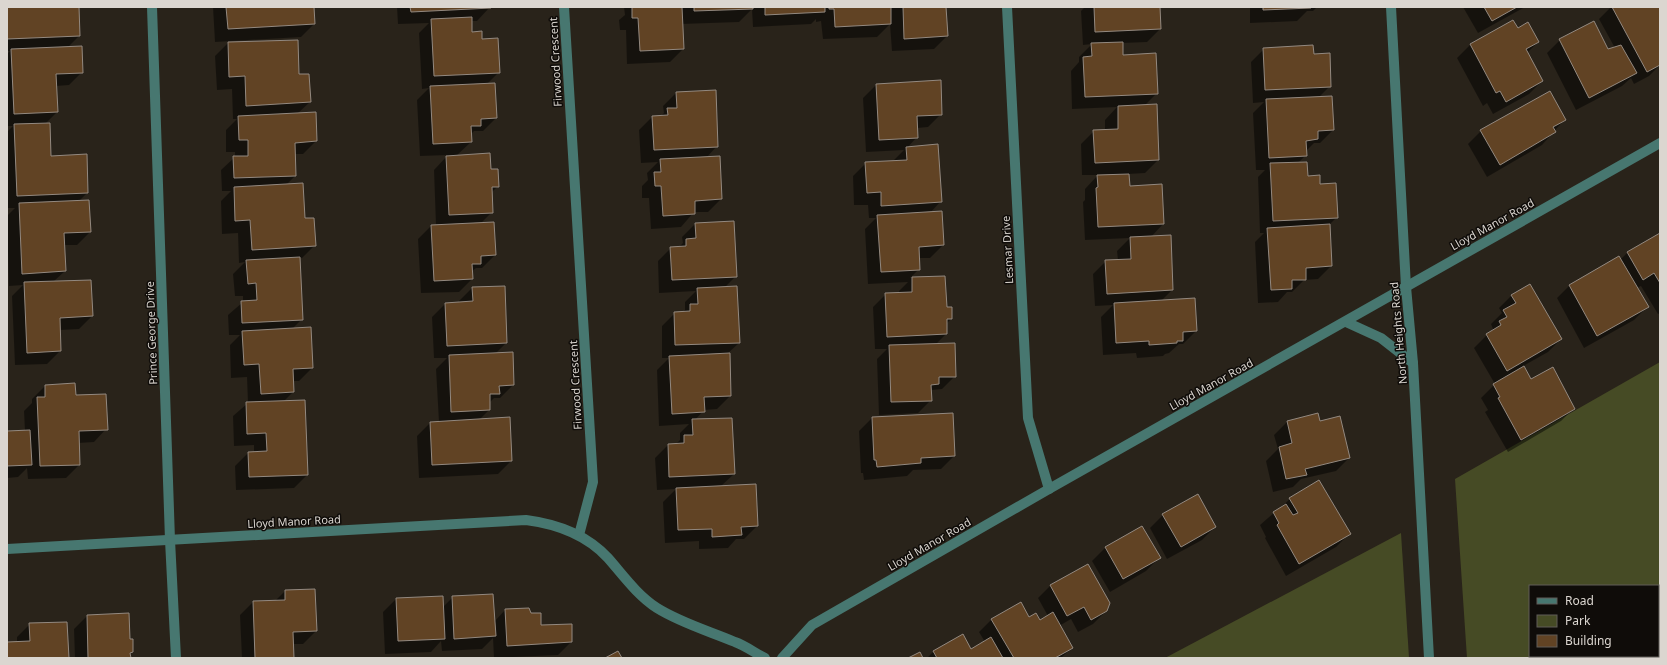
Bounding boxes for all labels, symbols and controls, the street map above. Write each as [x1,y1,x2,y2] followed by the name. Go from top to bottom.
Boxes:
[545,17,565,107] street label: Firwood Crescent
[1447,195,1537,253] street label: Lloyd Manor Road
[998,215,1016,285] street label: Lesmar Drive
[142,281,160,385] street label: Prince George Drive
[1386,281,1410,385] street label: North Heights Road
[565,340,585,430] street label: Firwood Crescent
[1166,355,1256,413] street label: Lloyd Manor Road
[247,511,341,531] street label: Lloyd Manor Road
[885,514,973,574] street label: Lloyd Manor Road
[1529,585,1659,657] legend
[1565,592,1594,609] text: Road
[1565,612,1591,629] text: Park
[1565,632,1612,649] text: Building

